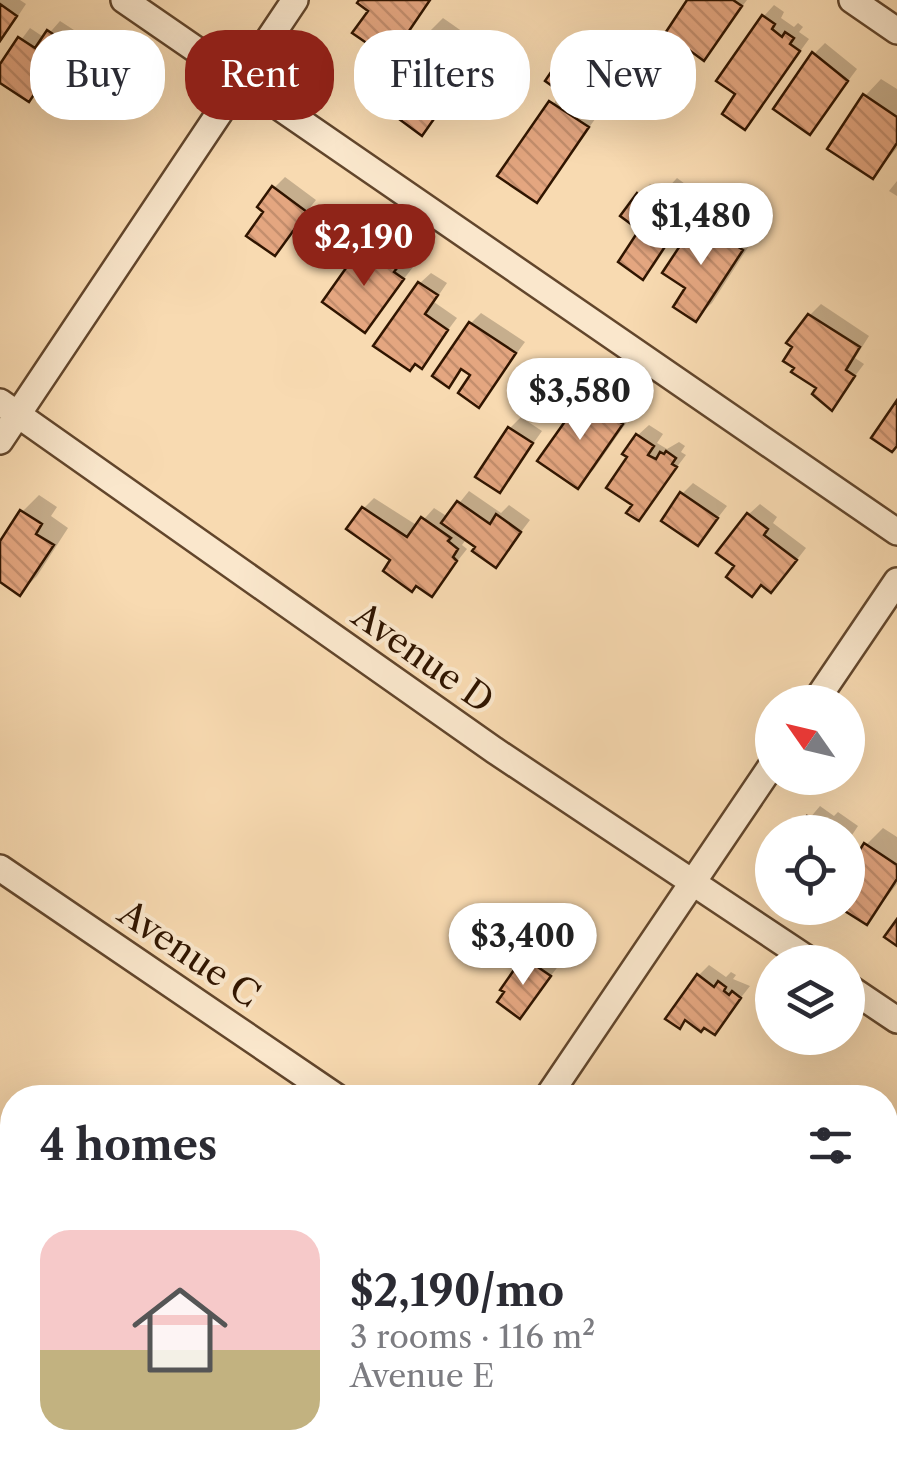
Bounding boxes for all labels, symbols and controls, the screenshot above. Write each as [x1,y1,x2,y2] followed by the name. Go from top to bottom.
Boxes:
[30,30,165,120] chip: Buy
[185,30,334,120] chip: Rent
[354,30,530,120] chip: Filters
[550,30,696,120] chip: New
[620,183,782,268] pin: $1,480
[651,196,751,235] text: $1,480
[283,204,445,289] pin: $2,190
[314,217,414,256] text: $2,190
[499,358,661,443] pin: $3,580
[529,371,631,410] text: $3,580
[344,593,502,722] street label: Avenue D
[755,685,865,795] north arrow
[755,685,865,1055] map controls
[755,815,865,925] button: locate
[110,890,268,1016] street label: Avenue C
[442,903,604,988] pin: $3,400
[471,916,575,955] text: $3,400
[755,945,865,1055] button: layers
[803,1118,858,1173] icon: filters
[40,1119,217,1171] text: 4 homes
[350,1265,564,1317] text: $2,190/mo
[120,1270,240,1390] icon: home
[350,1317,595,1356] text: 3 rooms · 116 m²
[350,1356,494,1395] text: Avenue E

